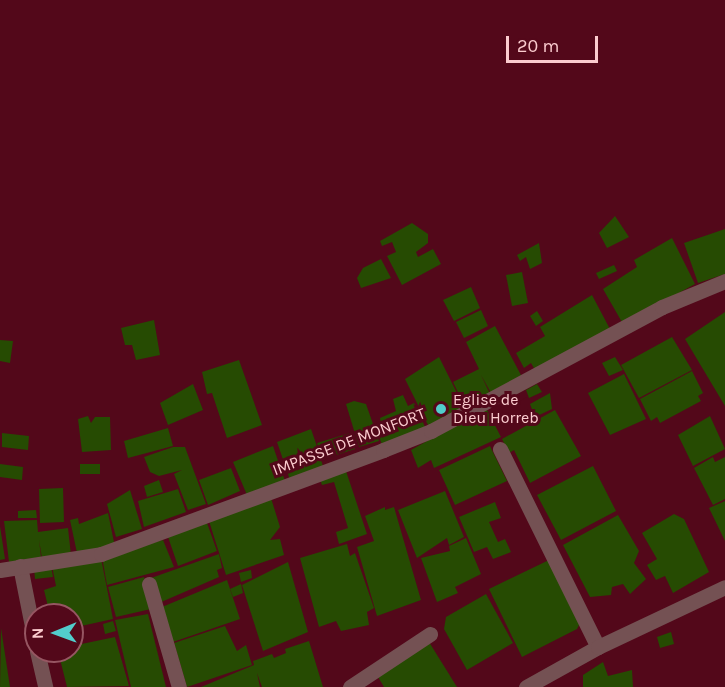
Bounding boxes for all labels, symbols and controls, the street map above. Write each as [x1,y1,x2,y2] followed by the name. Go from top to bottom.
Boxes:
[509,24,600,62] scale bar
[517,35,559,57] text: 20 m
[453,390,539,428] place label: Eglise de Dieu Horreb
[434,402,448,416] marker: Eglise de Dieu Horreb
[270,404,428,480] street label: IMPASSE DE MONFORT
[24,603,84,663] north arrow
[28,627,47,639] text: N

